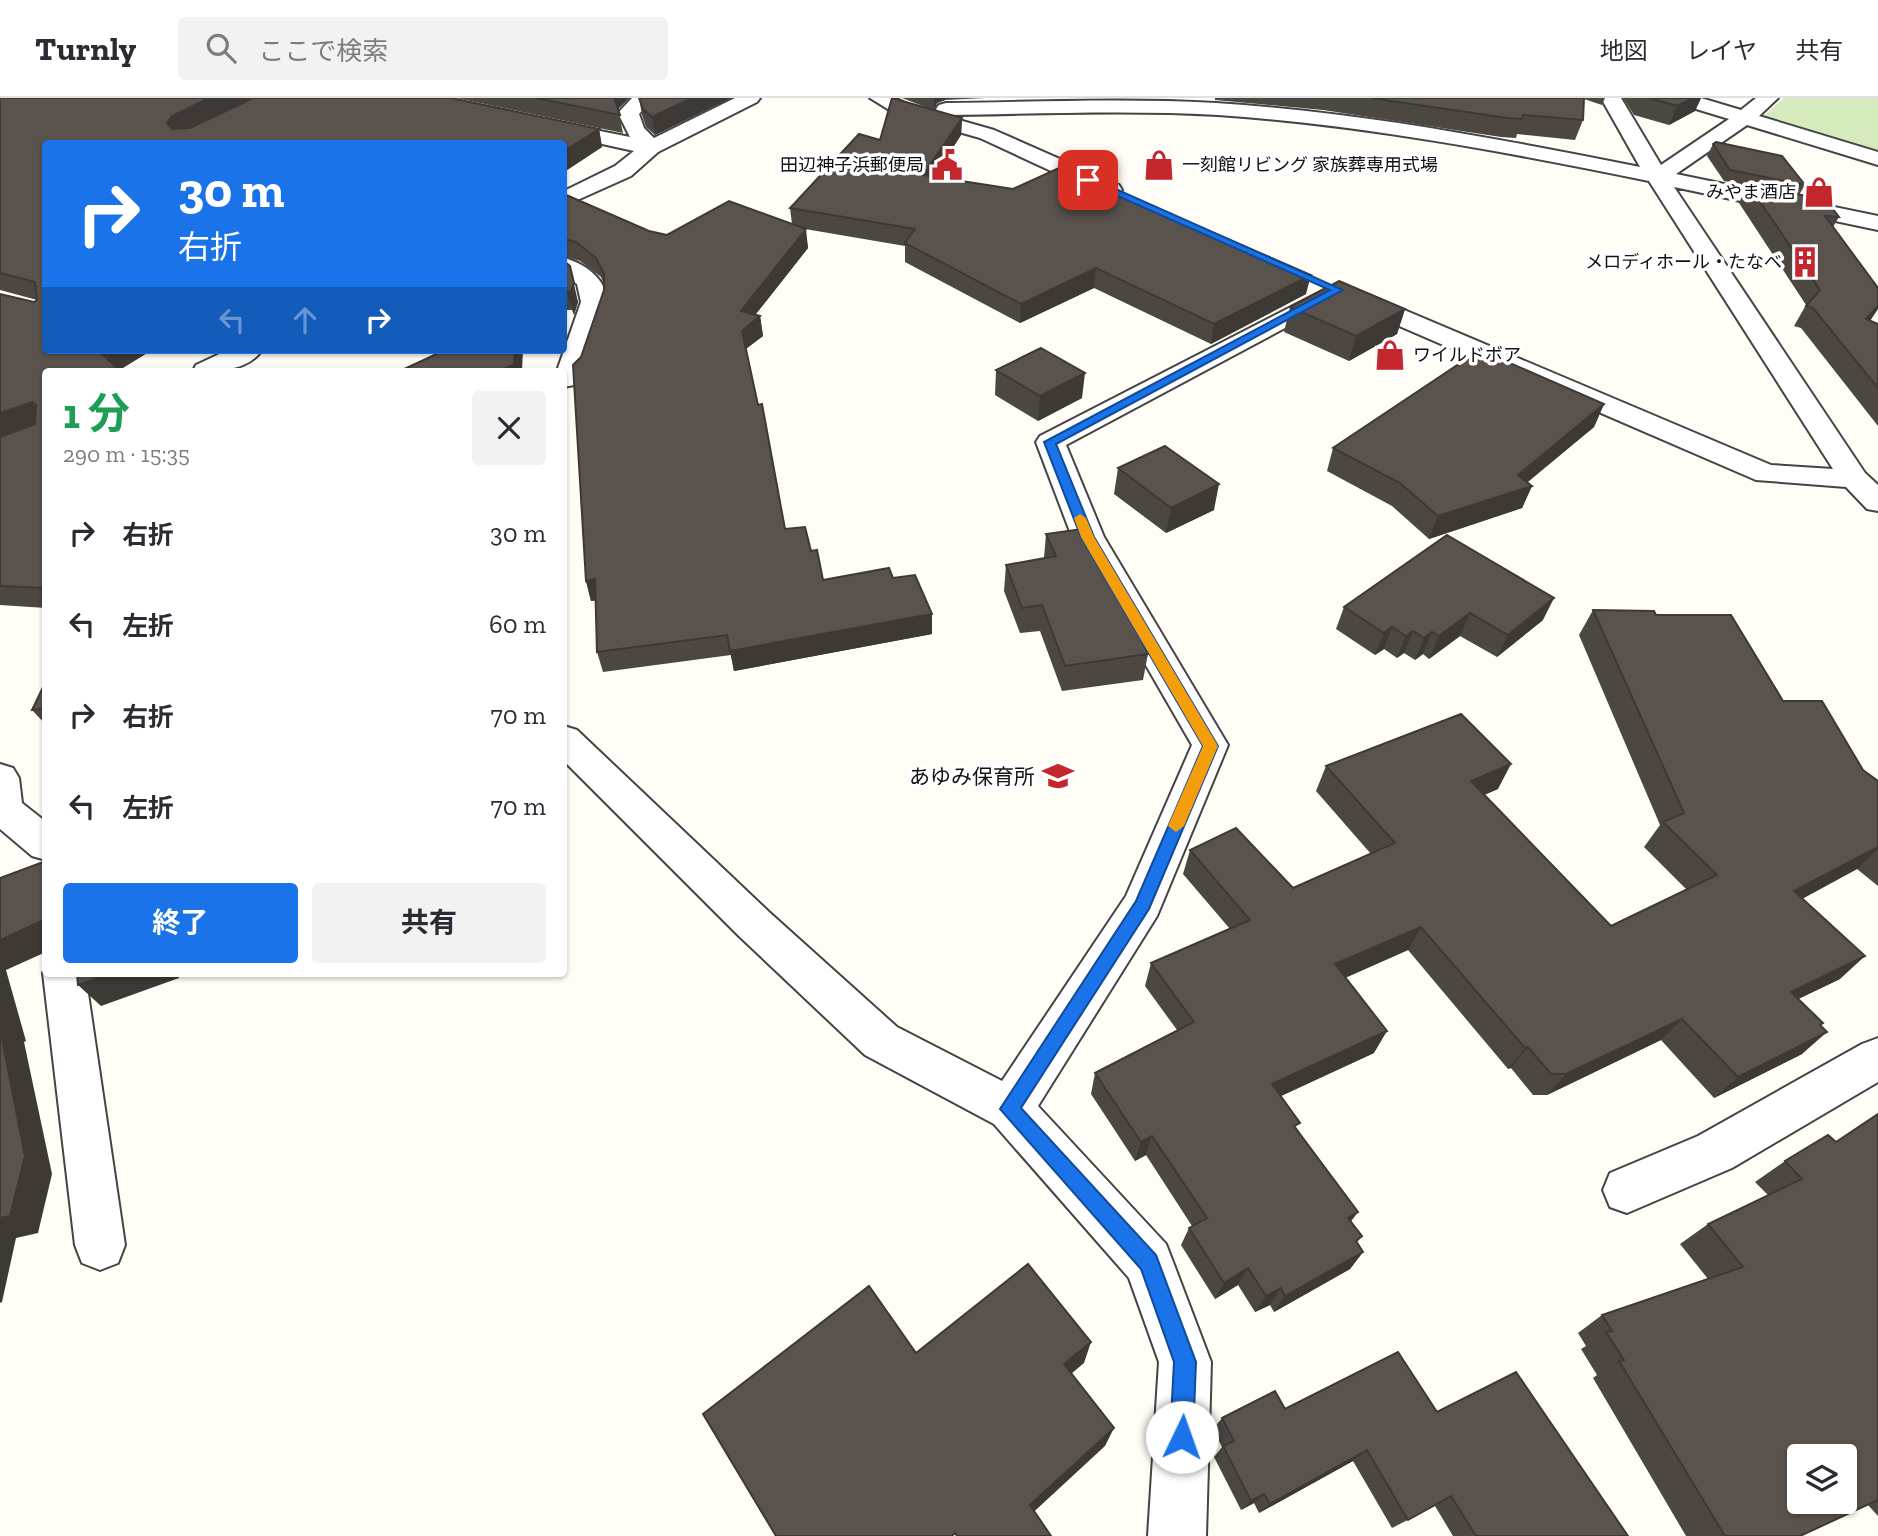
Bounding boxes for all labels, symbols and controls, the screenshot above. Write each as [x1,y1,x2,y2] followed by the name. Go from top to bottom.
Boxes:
[178,17,668,80] search box
[35,29,136,68] text: Turnly
[202,29,240,67] icon: search
[258,35,388,67] text: ここで検索
[1600,36,1648,65] text: 地図
[1686,36,1757,65] text: レイヤ
[1795,36,1843,65] text: 共有
[930,148,964,182] public building icon: 田辺神子浜郵便局
[1142,148,1176,182] shop icon: 一刻館リビング 家族葬専用式場
[1058,150,1118,210] pin
[780,154,924,176] place label: 田辺神子浜郵便局
[1182,154,1438,176] place label: 一刻館リビング 家族葬専用式場
[178,161,284,220] text: 30 m
[1069,161,1107,199] icon: arrive
[63,168,154,259] icon: right
[1802,175,1836,209] shop icon: みやま酒店
[1706,181,1796,203] place label: みやま酒店
[178,228,242,266] text: 右折
[1788,245,1822,279] building icon: メロディホール・たなべ
[1585,251,1782,273] place label: メロディホール・たなべ
[213,301,251,339] icon: left
[286,301,324,339] icon: ahead
[359,301,397,339] icon: right
[1373,338,1407,372] shop icon: ワイルドボア
[1413,344,1521,366] place label: ワイルドボア
[63,388,130,439] text: 1 分
[472,391,546,465] button: close
[63,440,190,468] text: 290 m · 15:35
[63,514,101,552] icon: right
[490,517,546,549] text: 30 m
[122,519,174,551] text: 右折
[63,605,101,643] icon: left
[489,608,546,640] text: 60 m
[122,610,174,642] text: 左折
[63,696,101,734] icon: right
[490,699,546,731] text: 70 m
[122,701,174,733] text: 右折
[1041,759,1075,793] school or university icon: あゆみ保育所
[909,764,1035,789] place label: あゆみ保育所
[63,787,101,825] icon: left
[490,790,546,822] text: 70 m
[122,792,174,824] text: 左折
[63,883,298,963] button: 終了
[312,883,546,963] button: 共有
[1145,1400,1219,1474] position arrow
[1787,1444,1857,1514] map controls
[1787,1444,1857,1514] button: layers

